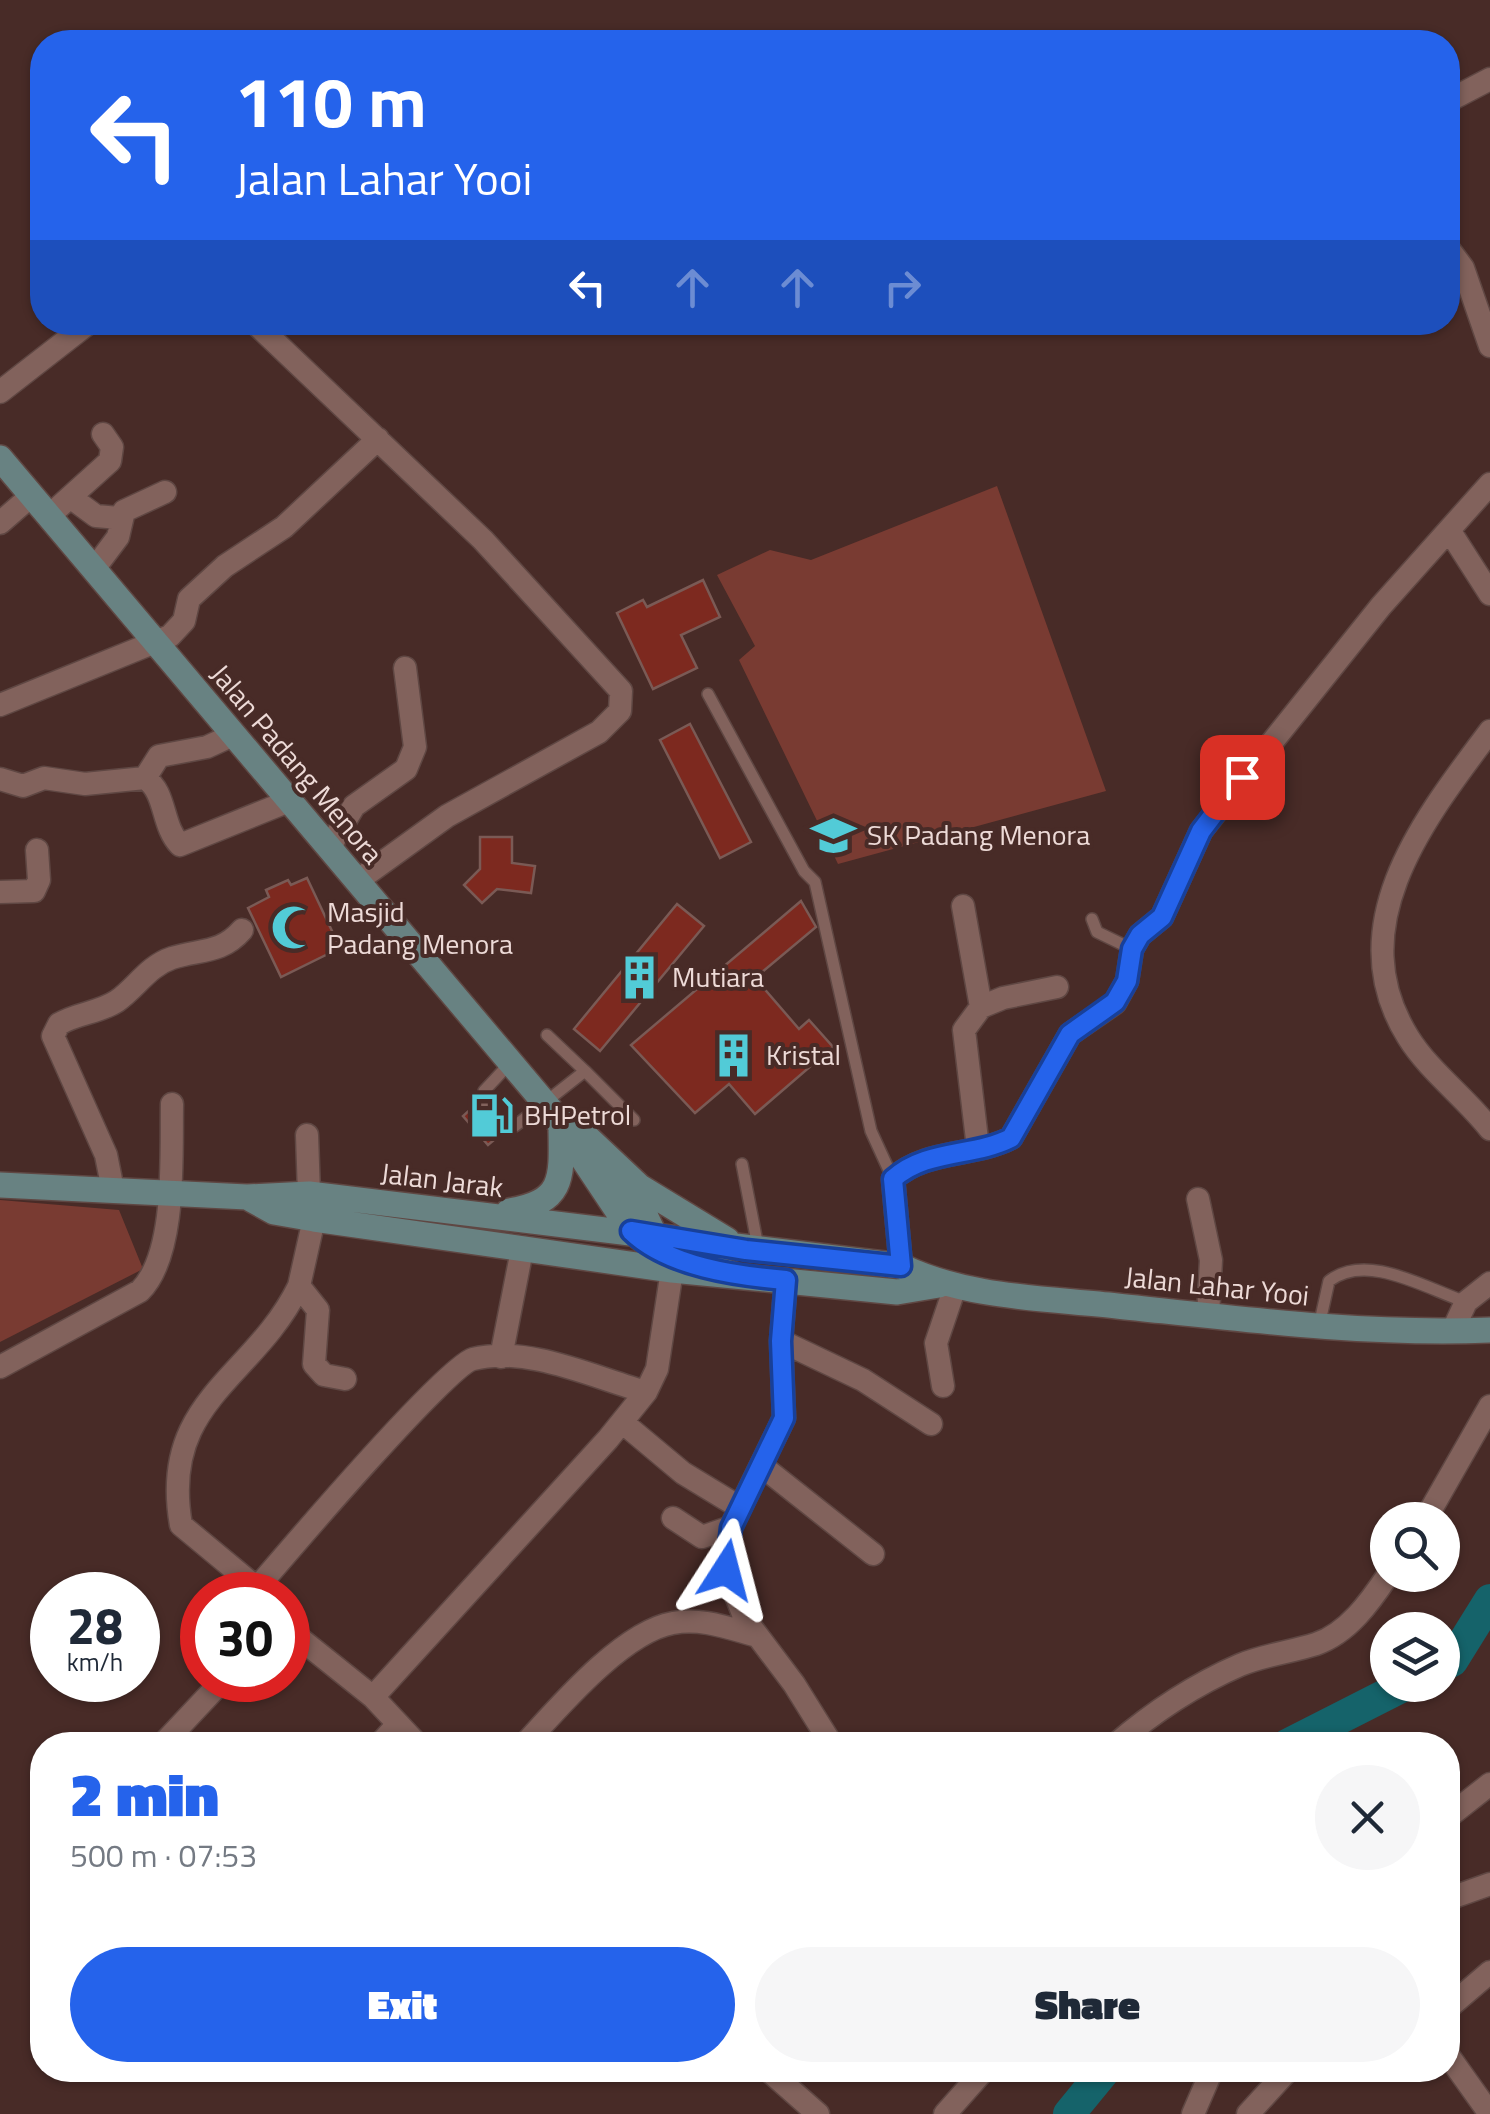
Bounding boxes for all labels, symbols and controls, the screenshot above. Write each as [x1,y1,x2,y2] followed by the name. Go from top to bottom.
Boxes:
[235,48,427,154] text: 110 m
[70,70,200,200] icon: left
[235,144,532,212] text: Jalan Lahar Yooi
[560,260,615,315] icon: left
[665,260,720,315] icon: ahead
[770,260,825,315] icon: ahead
[875,260,930,315] icon: right
[201,654,394,873] street label: Jalan Padang Menora
[1200,735,1285,820] pin
[1215,750,1270,805] icon: arrive
[810,811,858,859] school or university icon: SK Padang Menora
[867,813,1090,856] place label: SK Padang Menora
[327,890,513,965] place label: Masjid Padang Menora
[270,904,318,952] mosque icon: Masjid Padang Menora
[615,953,663,1001] building icon: Mutiara
[672,955,764,998] place label: Mutiara
[709,1031,757,1079] building icon: Kristal
[766,1033,841,1076] place label: Kristal
[467,1091,515,1139] fuel station icon: BHPetrol
[524,1093,631,1136] place label: BHPetrol
[378,1151,506,1208] street label: Jalan Jarak
[1123,1254,1311,1317] street label: Jalan Lahar Yooi
[1370,1502,1460,1702] map controls
[1370,1502,1460,1592] button: search
[674,1518,778,1622] position arrow
[180,1572,310,1702] speed limit sign: 30
[67,1587,123,1663] text: 28
[1370,1612,1460,1702] button: layers
[67,1643,123,1681] text: km/h
[70,1748,219,1839] text: 2 min
[1315,1765,1420,1870] button: close
[70,1831,257,1879] text: 500 m · 07:53
[70,1947,735,2062] button: Exit
[755,1947,1420,2062] button: Share

